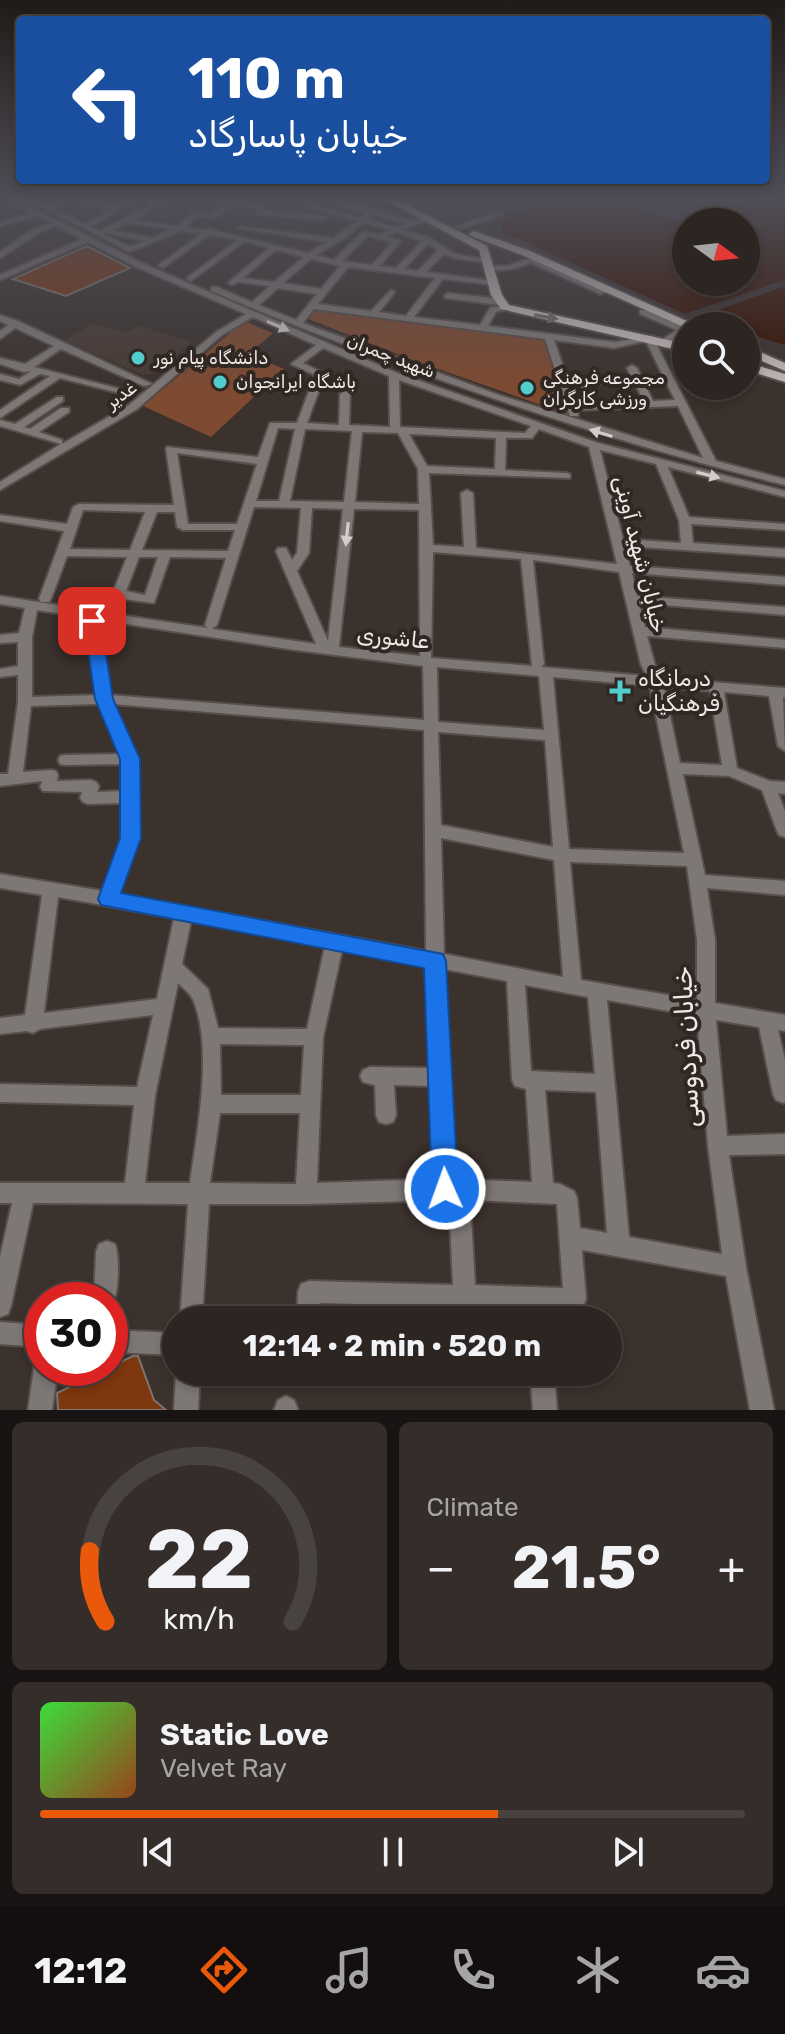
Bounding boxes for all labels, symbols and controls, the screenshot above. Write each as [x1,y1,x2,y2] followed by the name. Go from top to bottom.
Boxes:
[188,46,345,112] text: 110 m
[56,48,160,152] icon: left
[188,113,408,156] text: خیابان پاسارگاد
[672,208,760,296] north arrow
[672,208,760,400] map controls
[534,311,559,323] one-way arrow
[672,312,760,400] button: search
[266,320,290,333] one-way arrow
[344,329,438,383] street label: شهید چمران
[153,347,268,370] place label: دانشگاه پیام نور
[129,349,147,367] marker: دانشگاه پیام نور
[543,367,665,410] place label: مجموعه فرهنگی ورزشی کارگران
[236,371,356,393] place label: باشگاه ایرانجوان
[211,373,229,391] marker: باشگاه ایرانجوان
[101,376,141,414] street label: غدیر
[518,379,536,397] marker: مجموعه فرهنگی ورزشی کارگران
[589,426,613,439] one-way arrow
[696,470,721,482] one-way arrow
[608,473,673,635] street label: خیابان شهید آوینی
[340,522,353,547] one-way arrow
[58,587,126,655] pin
[70,599,114,643] icon: arrive
[355,620,431,655] street label: عاشوری
[638,665,719,717] place label: درمانگاه فرهنگیان
[609,680,631,702] marker: درمانگاه فرهنگیان
[667,965,706,1129] street label: خیابان فردوسی
[403,1147,487,1231] position arrow
[24,1282,128,1386] speed limit sign: 30
[243,1328,541,1364] text: 12:14 · 2 min · 520 m
[427,1492,519,1523] text: Climate
[145,1510,253,1609] text: 22
[512,1532,661,1603] text: 21.5°
[427,1542,455,1594] text: −
[718,1542,745,1594] text: +
[164,1602,235,1636] text: km/h
[160,1717,329,1753] text: Static Love
[160,1753,287,1784] text: Velvet Ray
[136,1830,180,1874] icon: previous
[371,1830,415,1874] icon: pause
[606,1830,650,1874] icon: next
[196,1942,252,1998] icon: directions
[321,1942,377,1998] icon: music
[445,1942,501,1998] icon: phone
[570,1942,626,1998] icon: climate
[695,1942,751,1998] icon: car
[34,1949,127,1992] text: 12:12

